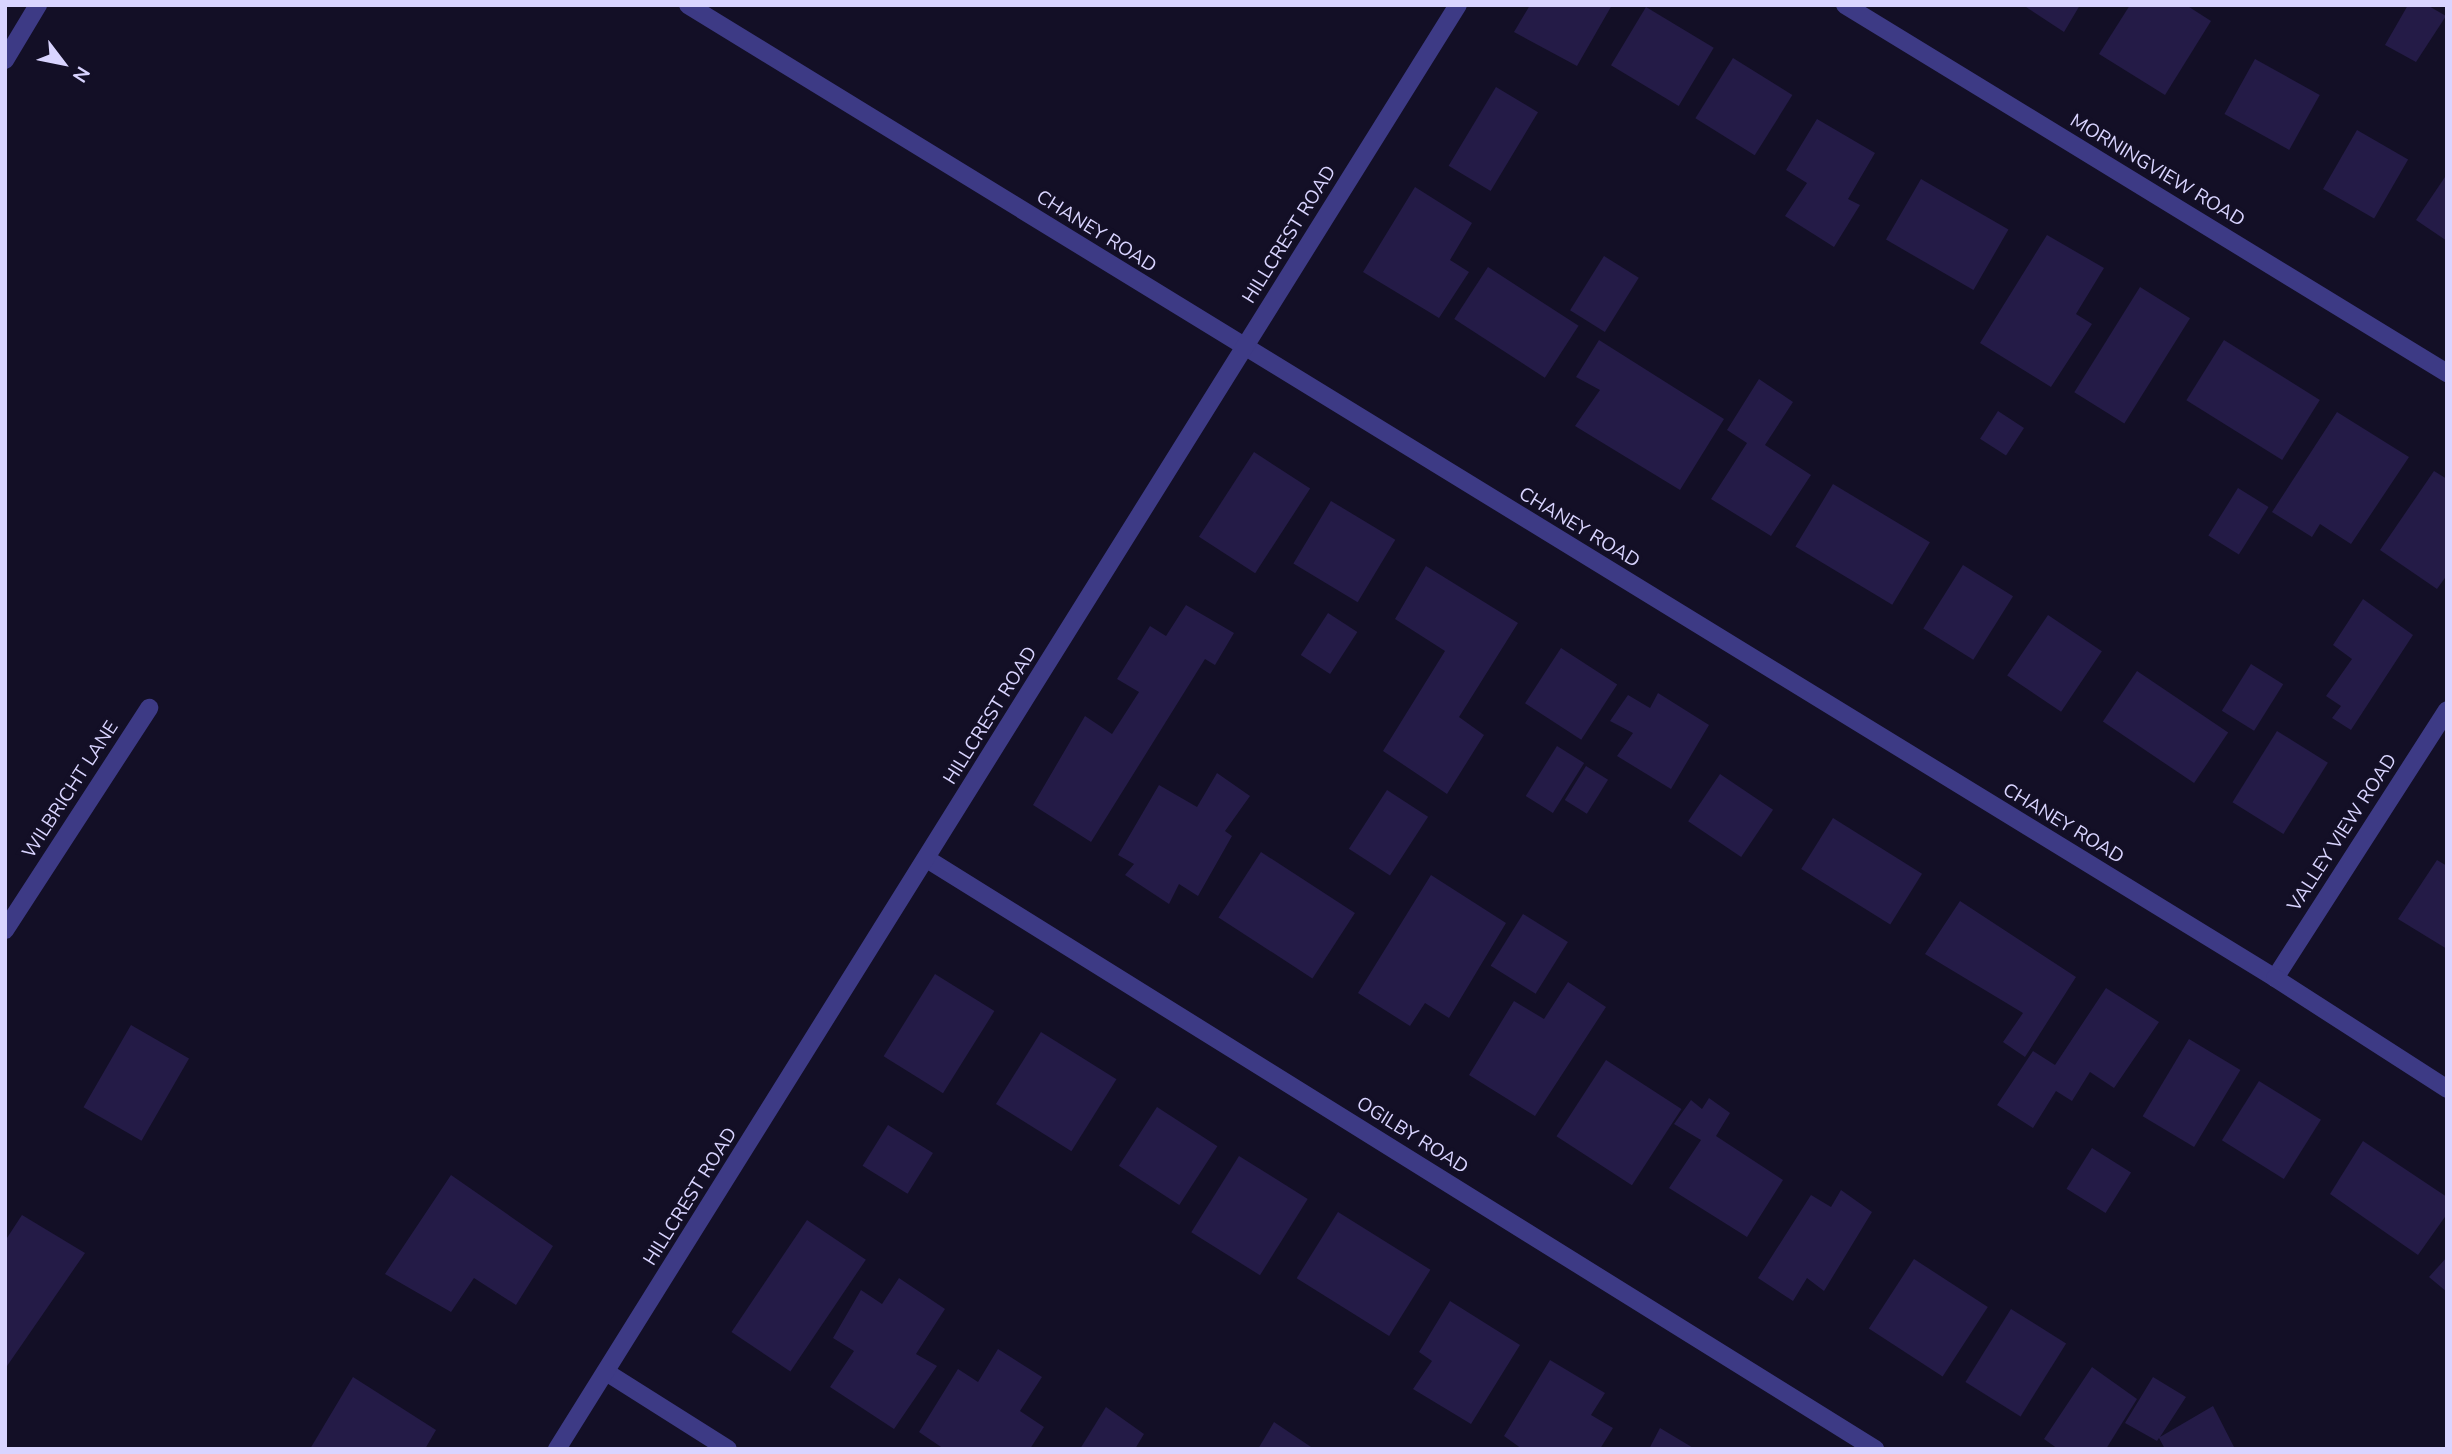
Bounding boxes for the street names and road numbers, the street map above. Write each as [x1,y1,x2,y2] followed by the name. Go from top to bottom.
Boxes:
[2066,110,2248,232] street label: MORNINGVIEW ROAD
[1238,162,1342,308] street label: HILLCREST ROAD
[1032,186,1160,278] street label: CHANEY ROAD
[1514,483,1644,573] street label: CHANEY ROAD
[939,643,1043,789] street label: HILLCREST ROAD
[18,717,124,863] street label: WILBRICHT LANE
[2284,750,2402,916] street label: VALLEY VIEW ROAD
[1998,779,2128,869] street label: CHANEY ROAD
[1352,1093,1472,1179] street label: OGILBY ROAD
[639,1124,743,1270] street label: HILLCREST ROAD

